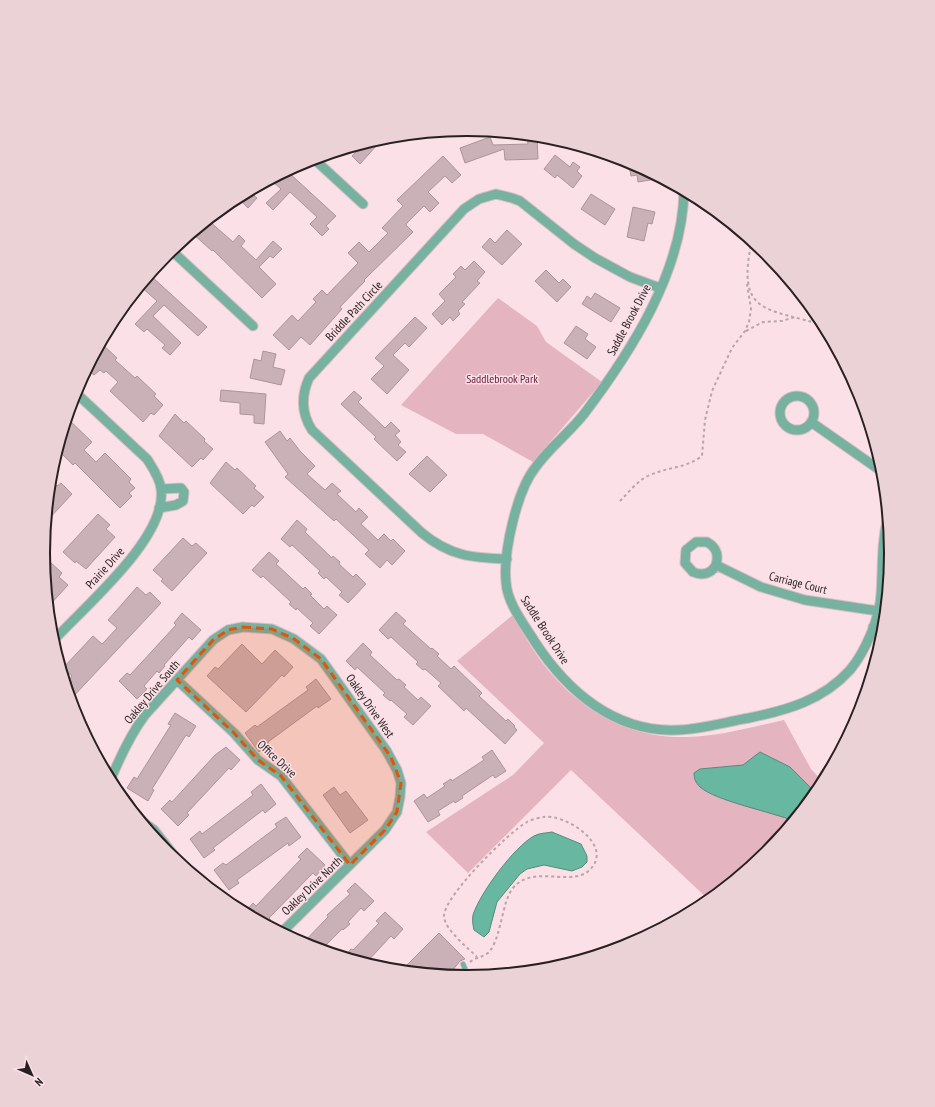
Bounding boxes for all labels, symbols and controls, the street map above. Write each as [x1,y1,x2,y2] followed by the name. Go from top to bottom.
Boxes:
[322,277,385,344] street label: Briddle Path Circle
[603,281,654,358] street label: Saddle Brook Drive
[466,371,538,386] park label: Saddlebrook Park
[82,544,127,592] street label: Prairie Drive
[768,568,829,597] street label: Carriage Court
[518,593,573,667] street label: Saddle Brook Drive
[121,657,183,727] street label: Oakley Drive South
[343,671,398,741] street label: Oakley Drive West
[255,737,300,781] street label: Office Drive
[278,853,345,918] street label: Oakley Drive North
[12,1055,52,1095] north arrow
[32,1075,46,1089] text: N

